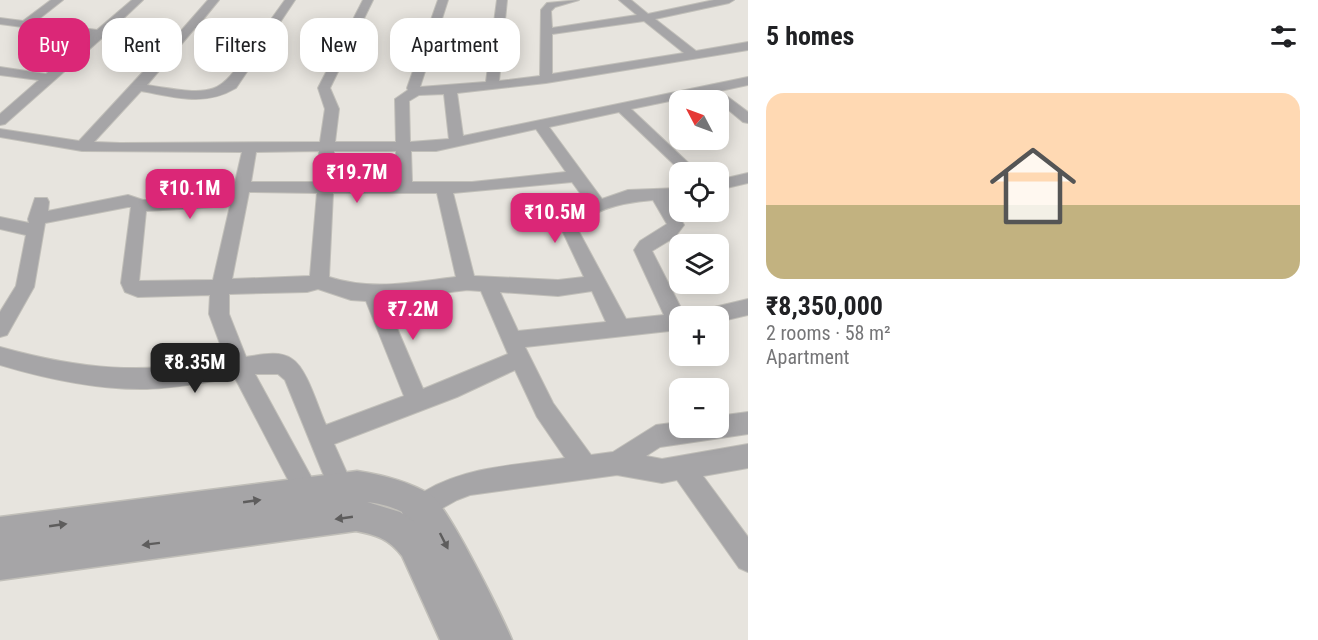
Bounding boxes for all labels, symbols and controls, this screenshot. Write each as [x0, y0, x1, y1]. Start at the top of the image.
chip: Buy [18, 18, 90, 72]
chip: Rent [102, 18, 182, 72]
chip: Filters [194, 18, 288, 72]
chip: New [300, 18, 378, 72]
chip: Apartment [390, 18, 520, 72]
icon: filters [1267, 20, 1300, 53]
text: 5 homes [766, 21, 854, 51]
north arrow [669, 90, 729, 150]
map controls [669, 90, 729, 438]
icon: home [979, 132, 1087, 240]
pin: ₹19.7M [308, 153, 406, 204]
text: ₹19.7M [327, 160, 387, 184]
button: locate [669, 162, 729, 222]
pin: ₹10.1M [141, 169, 239, 220]
text: ₹10.1M [160, 176, 220, 200]
pin: ₹10.5M [506, 193, 604, 244]
text: ₹10.5M [525, 200, 585, 224]
button: layers [669, 234, 729, 294]
pin: ₹7.2M [371, 290, 455, 341]
text: ₹8,350,000 [766, 291, 883, 321]
text: ₹7.2M [388, 297, 438, 321]
button: + [669, 306, 729, 366]
text: 2 rooms · 58 m² [766, 321, 891, 345]
pin: ₹8.35M [146, 343, 244, 394]
text: Apartment [766, 345, 850, 369]
text: ₹8.35M [165, 350, 225, 374]
button: − [669, 378, 729, 438]
one-way arrow [242, 497, 261, 506]
one-way arrow [335, 514, 354, 523]
one-way arrow [49, 520, 68, 529]
one-way arrow [439, 532, 449, 549]
one-way arrow [142, 539, 161, 549]

